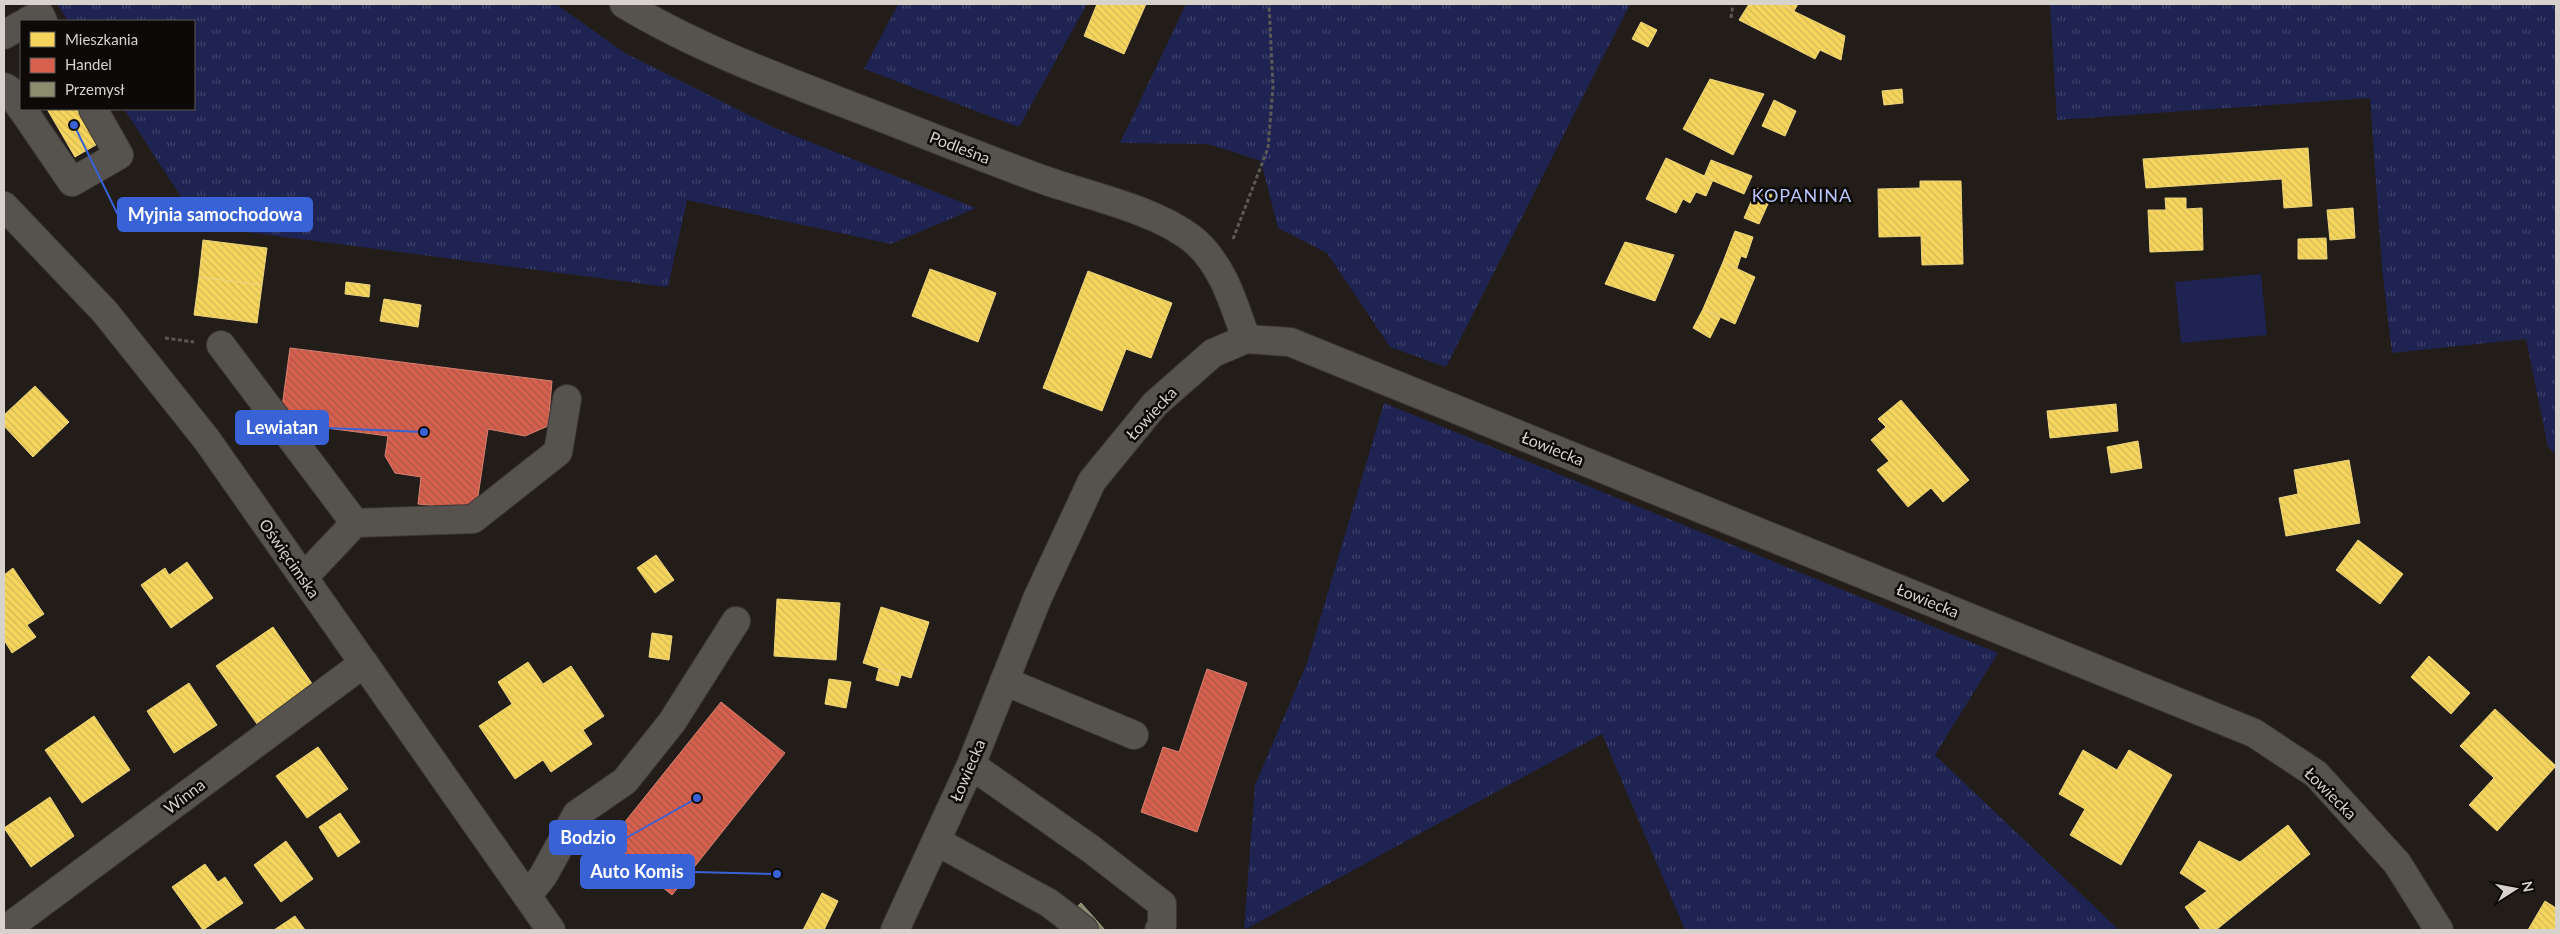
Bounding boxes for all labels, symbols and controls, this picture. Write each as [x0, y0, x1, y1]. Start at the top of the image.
legend [20, 20, 195, 110]
text: Mieszkania [65, 30, 138, 48]
text: Handel [65, 55, 112, 73]
text: Przemysł [65, 80, 125, 98]
street label: Podleśna [927, 127, 993, 167]
district label: KOPANINA [1752, 184, 1852, 206]
callout: Myjnia samochodowa [118, 198, 312, 231]
text: Myjnia samochodowa [128, 203, 302, 225]
street label: Łowiecka [1122, 383, 1180, 443]
callout: Lewiatan [236, 411, 328, 444]
text: Lewiatan [246, 416, 318, 438]
street label: Łowiecka [1519, 427, 1587, 469]
street label: Oświęcimska [256, 515, 324, 601]
street label: Łowiecka [1894, 579, 1962, 621]
street label: Łowiecka [945, 736, 989, 804]
street label: Łowiecka [2301, 763, 2361, 823]
street label: Winna [160, 775, 208, 817]
callout: Bodzio [550, 821, 626, 854]
text: Bodzio [560, 826, 616, 848]
callout: Auto Komis [581, 855, 694, 888]
text: Auto Komis [589, 860, 684, 882]
north arrow [2490, 864, 2540, 914]
text: N [2519, 880, 2538, 893]

